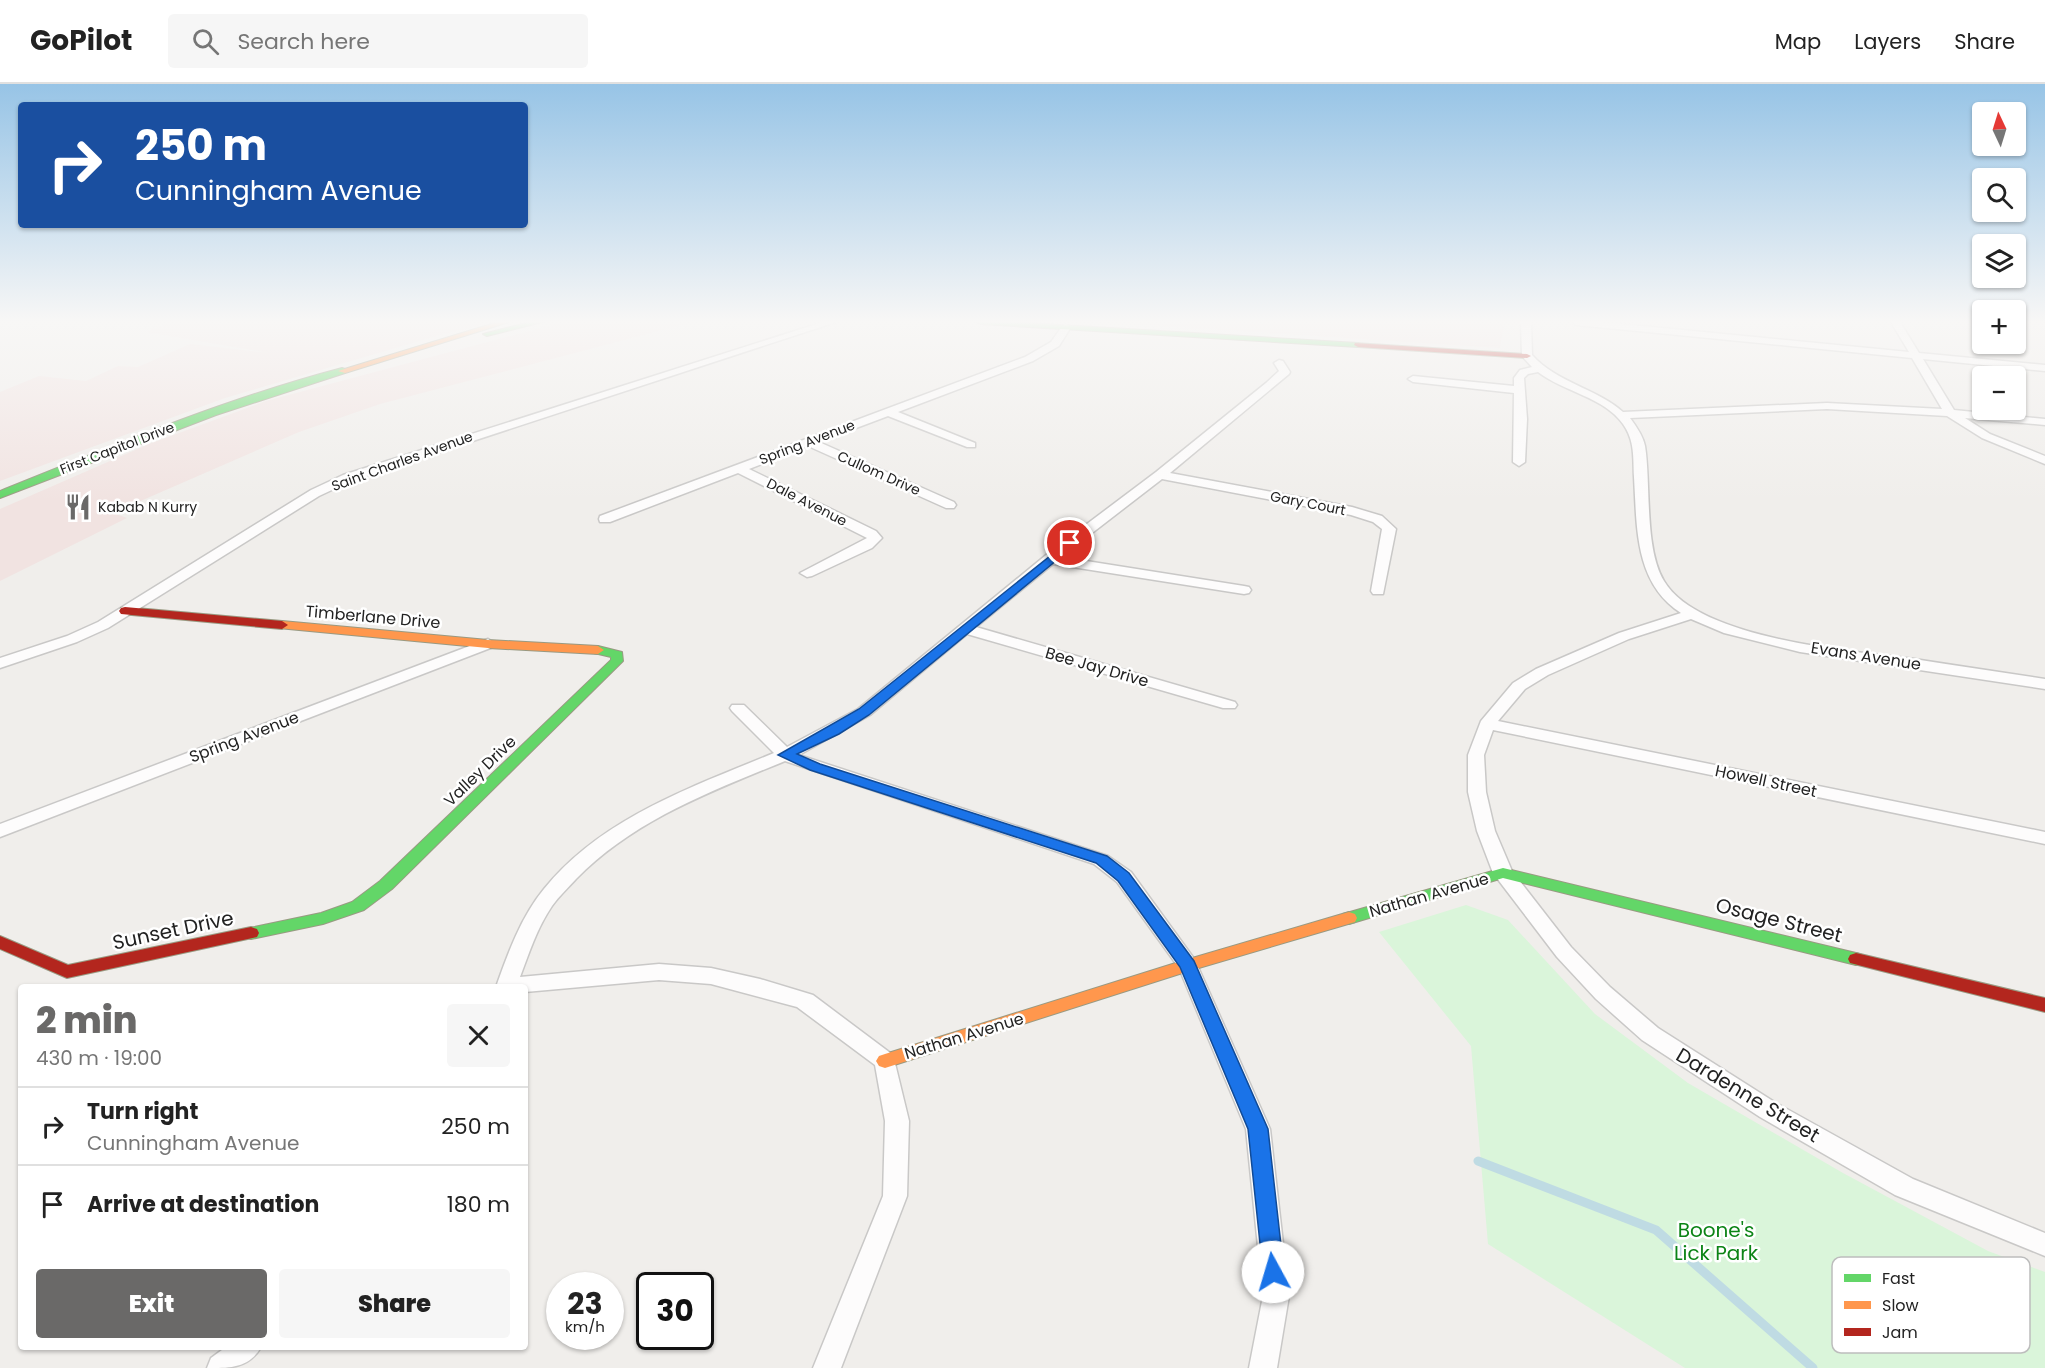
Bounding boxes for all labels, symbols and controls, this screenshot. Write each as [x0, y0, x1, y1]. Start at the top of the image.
search box [168, 14, 588, 68]
text: GoPilot [30, 21, 132, 60]
icon: search [189, 25, 222, 58]
text: Search here [237, 26, 370, 57]
text: Map [1775, 27, 1821, 56]
text: Layers [1854, 27, 1921, 56]
text: Share [1954, 27, 2015, 56]
north arrow [1972, 102, 2026, 156]
map controls [1972, 102, 2026, 420]
text: 250 m [135, 116, 267, 175]
icon: right [36, 126, 114, 204]
button: search [1972, 168, 2026, 222]
text: Cunningham Avenue [135, 172, 422, 209]
button: layers [1972, 234, 2026, 288]
button: + [1972, 300, 2026, 354]
button: − [1972, 366, 2026, 420]
street label: Spring Avenue [756, 414, 858, 469]
street label: First Capitol Drive [57, 417, 178, 479]
street label: Saint Charles Avenue [329, 426, 476, 496]
street label: Cullom Drive [834, 446, 924, 500]
street label: Dale Avenue [763, 473, 851, 531]
street label: Gary Court [1269, 486, 1347, 520]
restaurant icon: Kabab N Kurry [63, 492, 93, 522]
place label: Kabab N Kurry [98, 497, 197, 517]
pin [1044, 517, 1095, 568]
icon: arrive [1053, 526, 1086, 559]
street label: Timberlane Drive [305, 600, 441, 634]
street label: Evans Avenue [1809, 636, 1923, 676]
street label: Bee Jay Drive [1043, 641, 1151, 693]
street label: Spring Avenue [186, 706, 302, 768]
street label: Valley Drive [439, 730, 521, 812]
street label: Howell Street [1713, 759, 1819, 803]
street label: Nathan Avenue [1366, 867, 1492, 923]
street label: Osage Street [1713, 891, 1845, 949]
street label: Sunset Drive [110, 904, 236, 956]
text: 2 min [36, 995, 138, 1046]
button: close [447, 1004, 510, 1067]
street label: Nathan Avenue [902, 1007, 1027, 1065]
street label: Dardenne Street [1671, 1041, 1825, 1149]
text: 430 m · 19:00 [36, 1044, 162, 1072]
text: Turn right [87, 1096, 198, 1127]
icon: right [36, 1110, 69, 1143]
text: 250 m [441, 1111, 510, 1142]
text: Cunningham Avenue [87, 1129, 299, 1157]
icon: arrive [36, 1188, 69, 1221]
text: Arrive at destination [87, 1189, 319, 1220]
text: 180 m [447, 1189, 510, 1220]
park label: Boone's Lick Park [1674, 1216, 1759, 1267]
position arrow [1241, 1240, 1305, 1304]
legend [1832, 1257, 2030, 1353]
text: Fast [1882, 1267, 1915, 1290]
button: Exit [36, 1269, 267, 1338]
button: Share [279, 1269, 510, 1338]
speed limit sign: 30 [636, 1272, 714, 1350]
text: 23 [567, 1282, 603, 1325]
text: Slow [1882, 1294, 1919, 1317]
text: km/h [565, 1316, 605, 1337]
text: Jam [1882, 1321, 1918, 1344]

